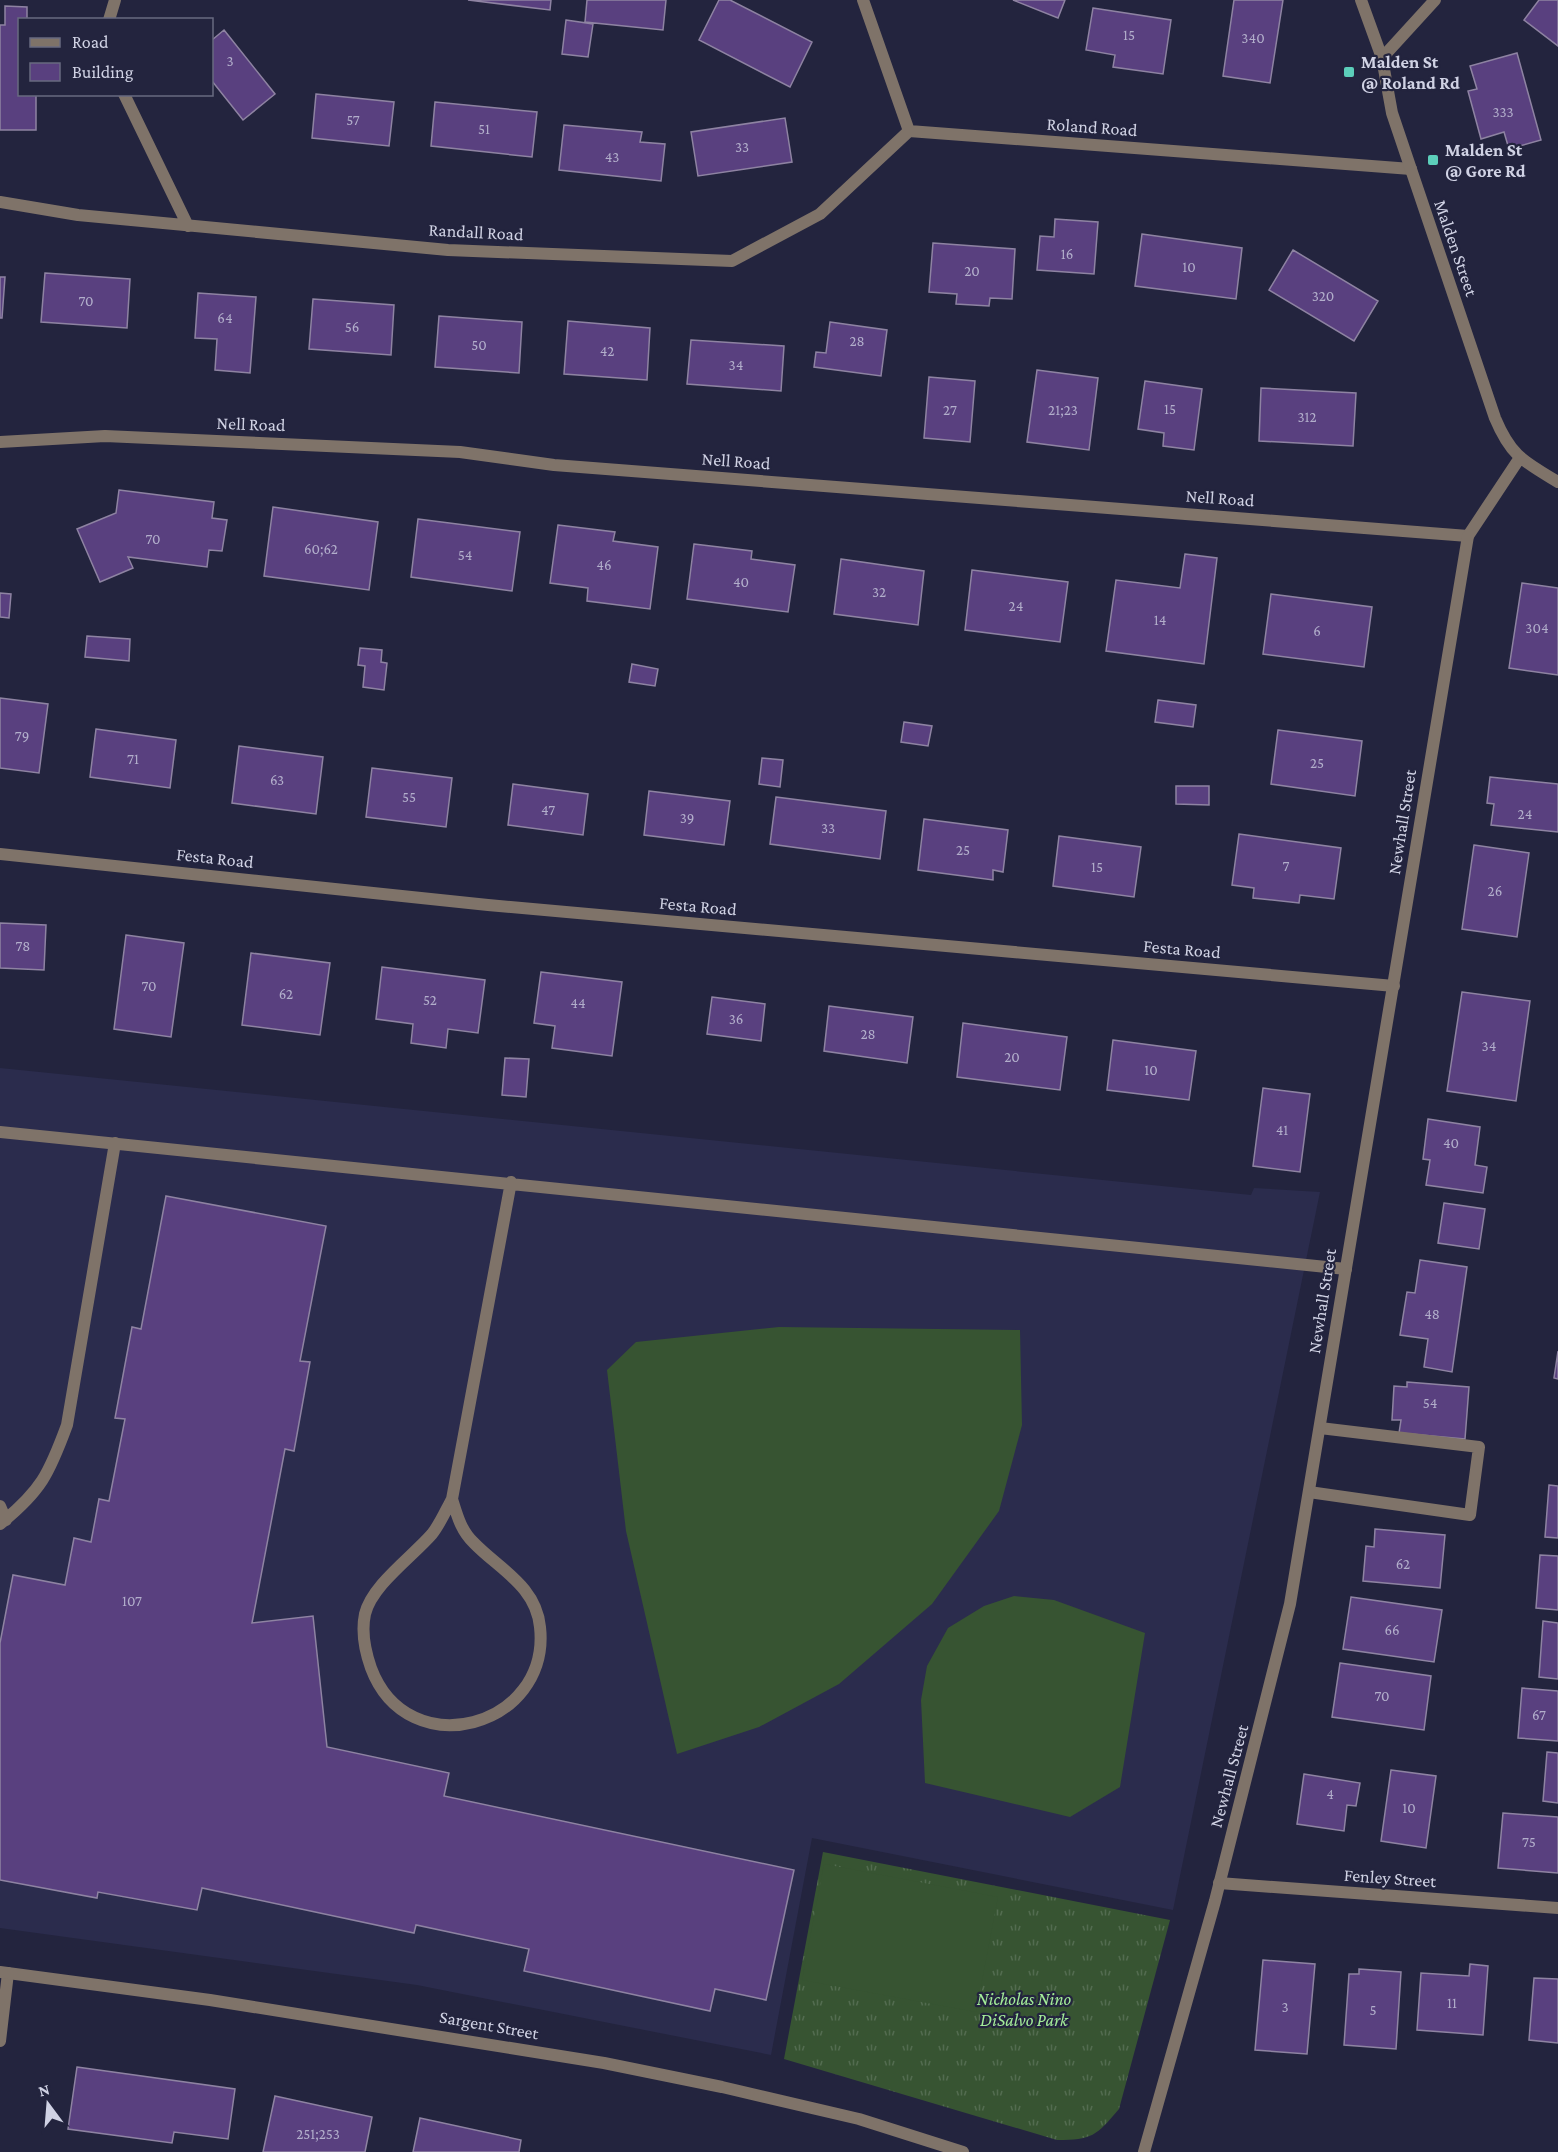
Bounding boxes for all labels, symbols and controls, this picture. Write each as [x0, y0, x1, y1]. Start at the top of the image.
legend [18, 18, 213, 96]
house number: 15 [1123, 27, 1135, 43]
house number: 340 [1241, 30, 1265, 46]
text: Road [72, 32, 109, 52]
place label: Malden St @ Roland Rd [1361, 52, 1460, 93]
house number: 3 [226, 53, 234, 69]
text: Building [72, 62, 134, 82]
marker: Malden St @ Roland Rd [1342, 65, 1356, 79]
house number: 333 [1492, 104, 1514, 120]
house number: 57 [346, 112, 360, 128]
street label: Roland Road [1046, 114, 1138, 140]
house number: 51 [478, 121, 490, 137]
house number: 33 [735, 139, 749, 155]
place label: Malden St @ Gore Rd [1445, 140, 1526, 181]
house number: 43 [605, 149, 619, 165]
marker: Malden St @ Gore Rd [1426, 153, 1440, 167]
street label: Malden Street [1430, 197, 1482, 300]
street label: Randall Road [428, 220, 524, 244]
house number: 16 [1061, 246, 1073, 262]
house number: 10 [1182, 259, 1196, 275]
house number: 20 [964, 263, 980, 279]
house number: 320 [1312, 288, 1334, 304]
house number: 70 [78, 293, 94, 309]
house number: 64 [217, 310, 233, 326]
house number: 56 [345, 319, 359, 335]
house number: 28 [849, 333, 865, 349]
house number: 50 [471, 337, 487, 353]
house number: 42 [600, 343, 614, 359]
house number: 34 [729, 357, 743, 373]
house number: 15 [1164, 401, 1176, 417]
house number: 27 [943, 402, 957, 418]
house number: 21;23 [1048, 402, 1078, 419]
house number: 312 [1297, 409, 1317, 425]
street label: Nell Road [216, 413, 286, 435]
street label: Nell Road [701, 449, 772, 473]
street label: Nell Road [1185, 486, 1256, 510]
house number: 70 [145, 531, 161, 547]
house number: 60;62 [304, 541, 338, 558]
house number: 54 [458, 547, 472, 563]
house number: 46 [596, 557, 612, 573]
house number: 40 [733, 574, 749, 590]
house number: 32 [872, 584, 886, 600]
house number: 24 [1009, 598, 1023, 614]
house number: 14 [1154, 612, 1166, 628]
house number: 304 [1525, 620, 1549, 636]
house number: 6 [1313, 623, 1321, 639]
house number: 79 [15, 728, 29, 744]
house number: 71 [127, 751, 139, 767]
house number: 25 [1310, 755, 1324, 771]
street label: Newhall Street [1384, 767, 1420, 876]
house number: 63 [270, 772, 284, 788]
house number: 55 [402, 789, 416, 805]
house number: 47 [541, 802, 555, 818]
house number: 24 [1518, 806, 1532, 822]
house number: 39 [680, 810, 694, 826]
house number: 33 [821, 820, 835, 836]
house number: 25 [956, 842, 970, 858]
street label: Festa Road [175, 844, 255, 872]
house number: 7 [1283, 858, 1290, 874]
house number: 15 [1091, 859, 1103, 875]
house number: 26 [1488, 883, 1502, 899]
street label: Festa Road [659, 893, 738, 919]
street label: Festa Road [1143, 936, 1222, 962]
house number: 78 [16, 938, 30, 954]
house number: 70 [141, 978, 157, 994]
house number: 62 [279, 986, 293, 1002]
house number: 52 [423, 992, 437, 1008]
house number: 44 [570, 995, 586, 1011]
house number: 36 [729, 1011, 743, 1027]
house number: 28 [860, 1026, 876, 1042]
house number: 34 [1482, 1038, 1496, 1054]
house number: 20 [1004, 1049, 1020, 1065]
house number: 10 [1144, 1062, 1158, 1078]
house number: 41 [1276, 1122, 1288, 1138]
house number: 40 [1443, 1135, 1459, 1151]
street label: Newhall Street [1304, 1246, 1340, 1355]
house number: 48 [1424, 1306, 1440, 1322]
house number: 54 [1423, 1395, 1437, 1411]
house number: 62 [1396, 1556, 1410, 1572]
house number: 107 [122, 1593, 142, 1609]
house number: 66 [1384, 1622, 1400, 1638]
house number: 70 [1374, 1688, 1390, 1704]
house number: 67 [1532, 1707, 1546, 1723]
street label: Newhall Street [1206, 1721, 1253, 1830]
house number: 4 [1326, 1786, 1334, 1802]
house number: 10 [1402, 1800, 1416, 1816]
house number: 75 [1522, 1834, 1536, 1850]
street label: Fenley Street [1343, 1865, 1438, 1891]
park label: Nicholas Nino DiSalvo Park [977, 1989, 1072, 2030]
house number: 11 [1447, 1995, 1457, 2011]
house number: 3 [1281, 1999, 1289, 2015]
house number: 5 [1369, 2002, 1377, 2018]
street label: Sargent Street [438, 2006, 541, 2044]
north arrow [18, 2074, 78, 2134]
text: N [36, 2080, 52, 2100]
house number: 251;253 [296, 2126, 340, 2143]

